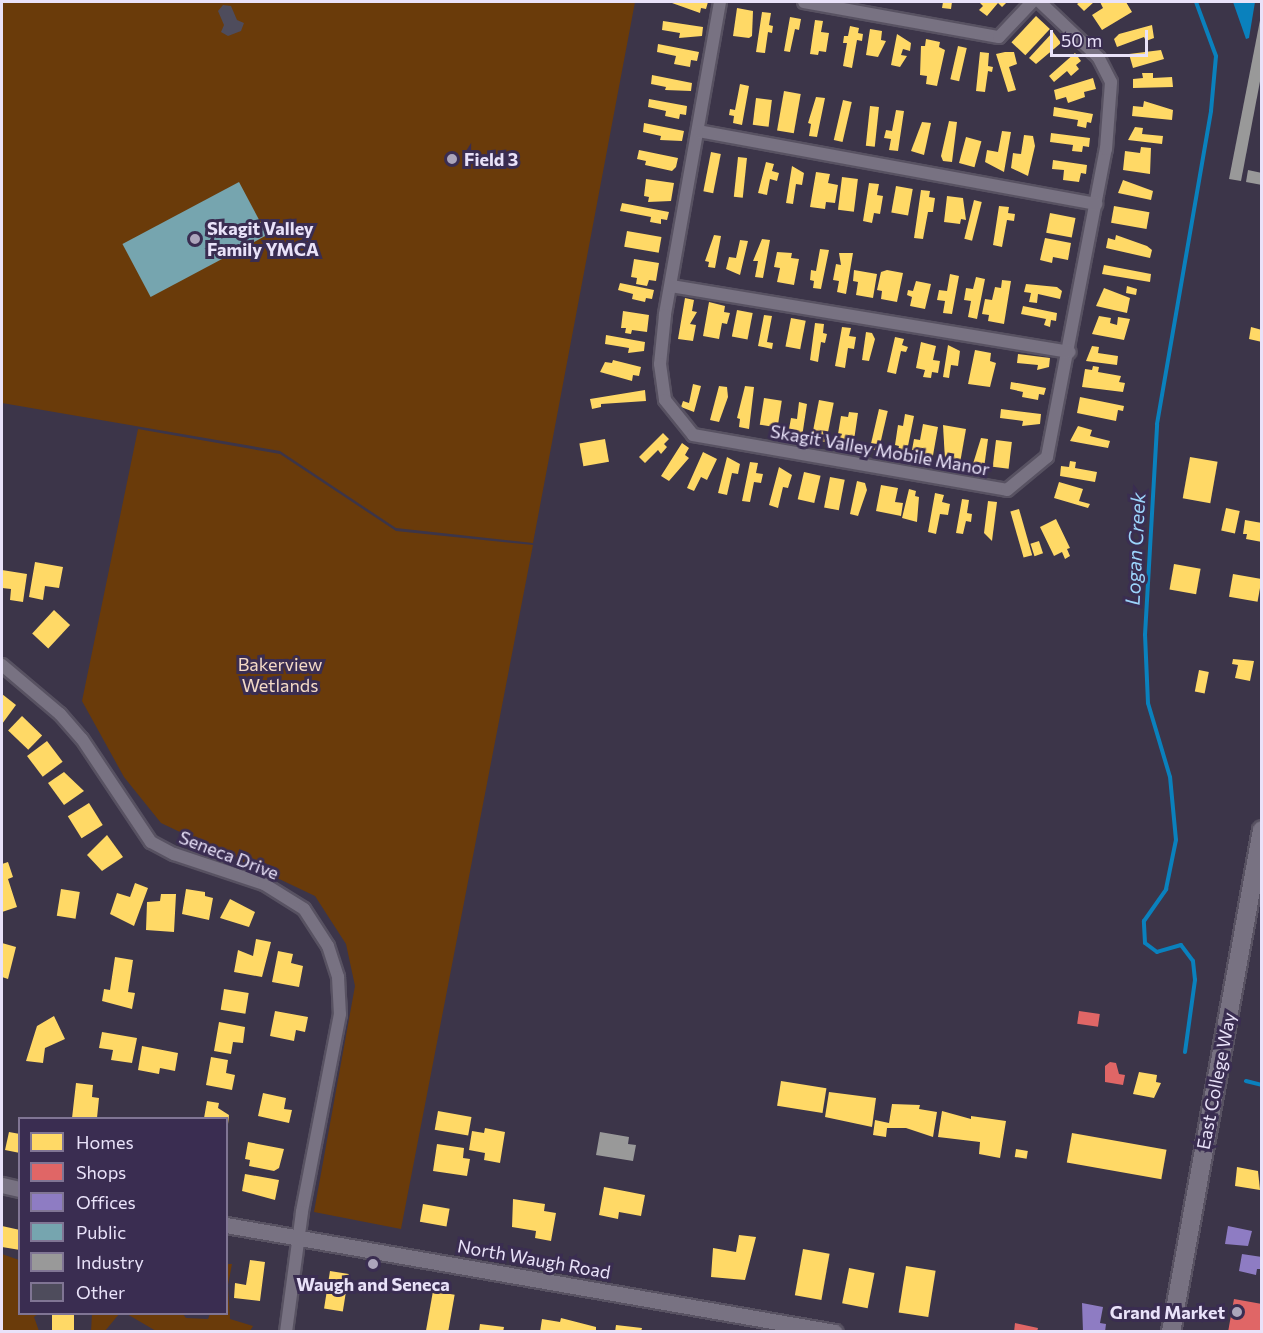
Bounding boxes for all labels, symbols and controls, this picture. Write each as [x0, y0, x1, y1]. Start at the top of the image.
scale bar [1053, 18, 1150, 56]
text: 50 m [1061, 29, 1102, 51]
place label: Field 3 [464, 148, 518, 170]
marker: Field 3 [445, 152, 459, 166]
place label: Skagit Valley Family YMCA [207, 218, 319, 260]
marker: Skagit Valley Family YMCA [188, 232, 202, 246]
street label: Skagit Valley Mobile Manor [769, 420, 991, 480]
water label: Logan Creek [1120, 492, 1150, 606]
park label: Bakerview Wetlands [238, 654, 322, 696]
street label: Seneca Drive [176, 826, 282, 884]
street label: East College Way [1192, 1011, 1240, 1151]
legend [18, 1117, 228, 1315]
text: Homes [76, 1131, 134, 1153]
text: Shops [76, 1161, 126, 1183]
text: Offices [76, 1191, 136, 1213]
text: Public [76, 1221, 126, 1243]
street label: North Waugh Road [456, 1235, 612, 1283]
text: Industry [76, 1251, 144, 1273]
marker: Waugh and Seneca [366, 1257, 380, 1271]
place label: Waugh and Seneca [296, 1273, 450, 1295]
text: Other [76, 1281, 125, 1303]
place label: Grand Market [1110, 1301, 1225, 1323]
marker: Grand Market [1230, 1305, 1244, 1319]

